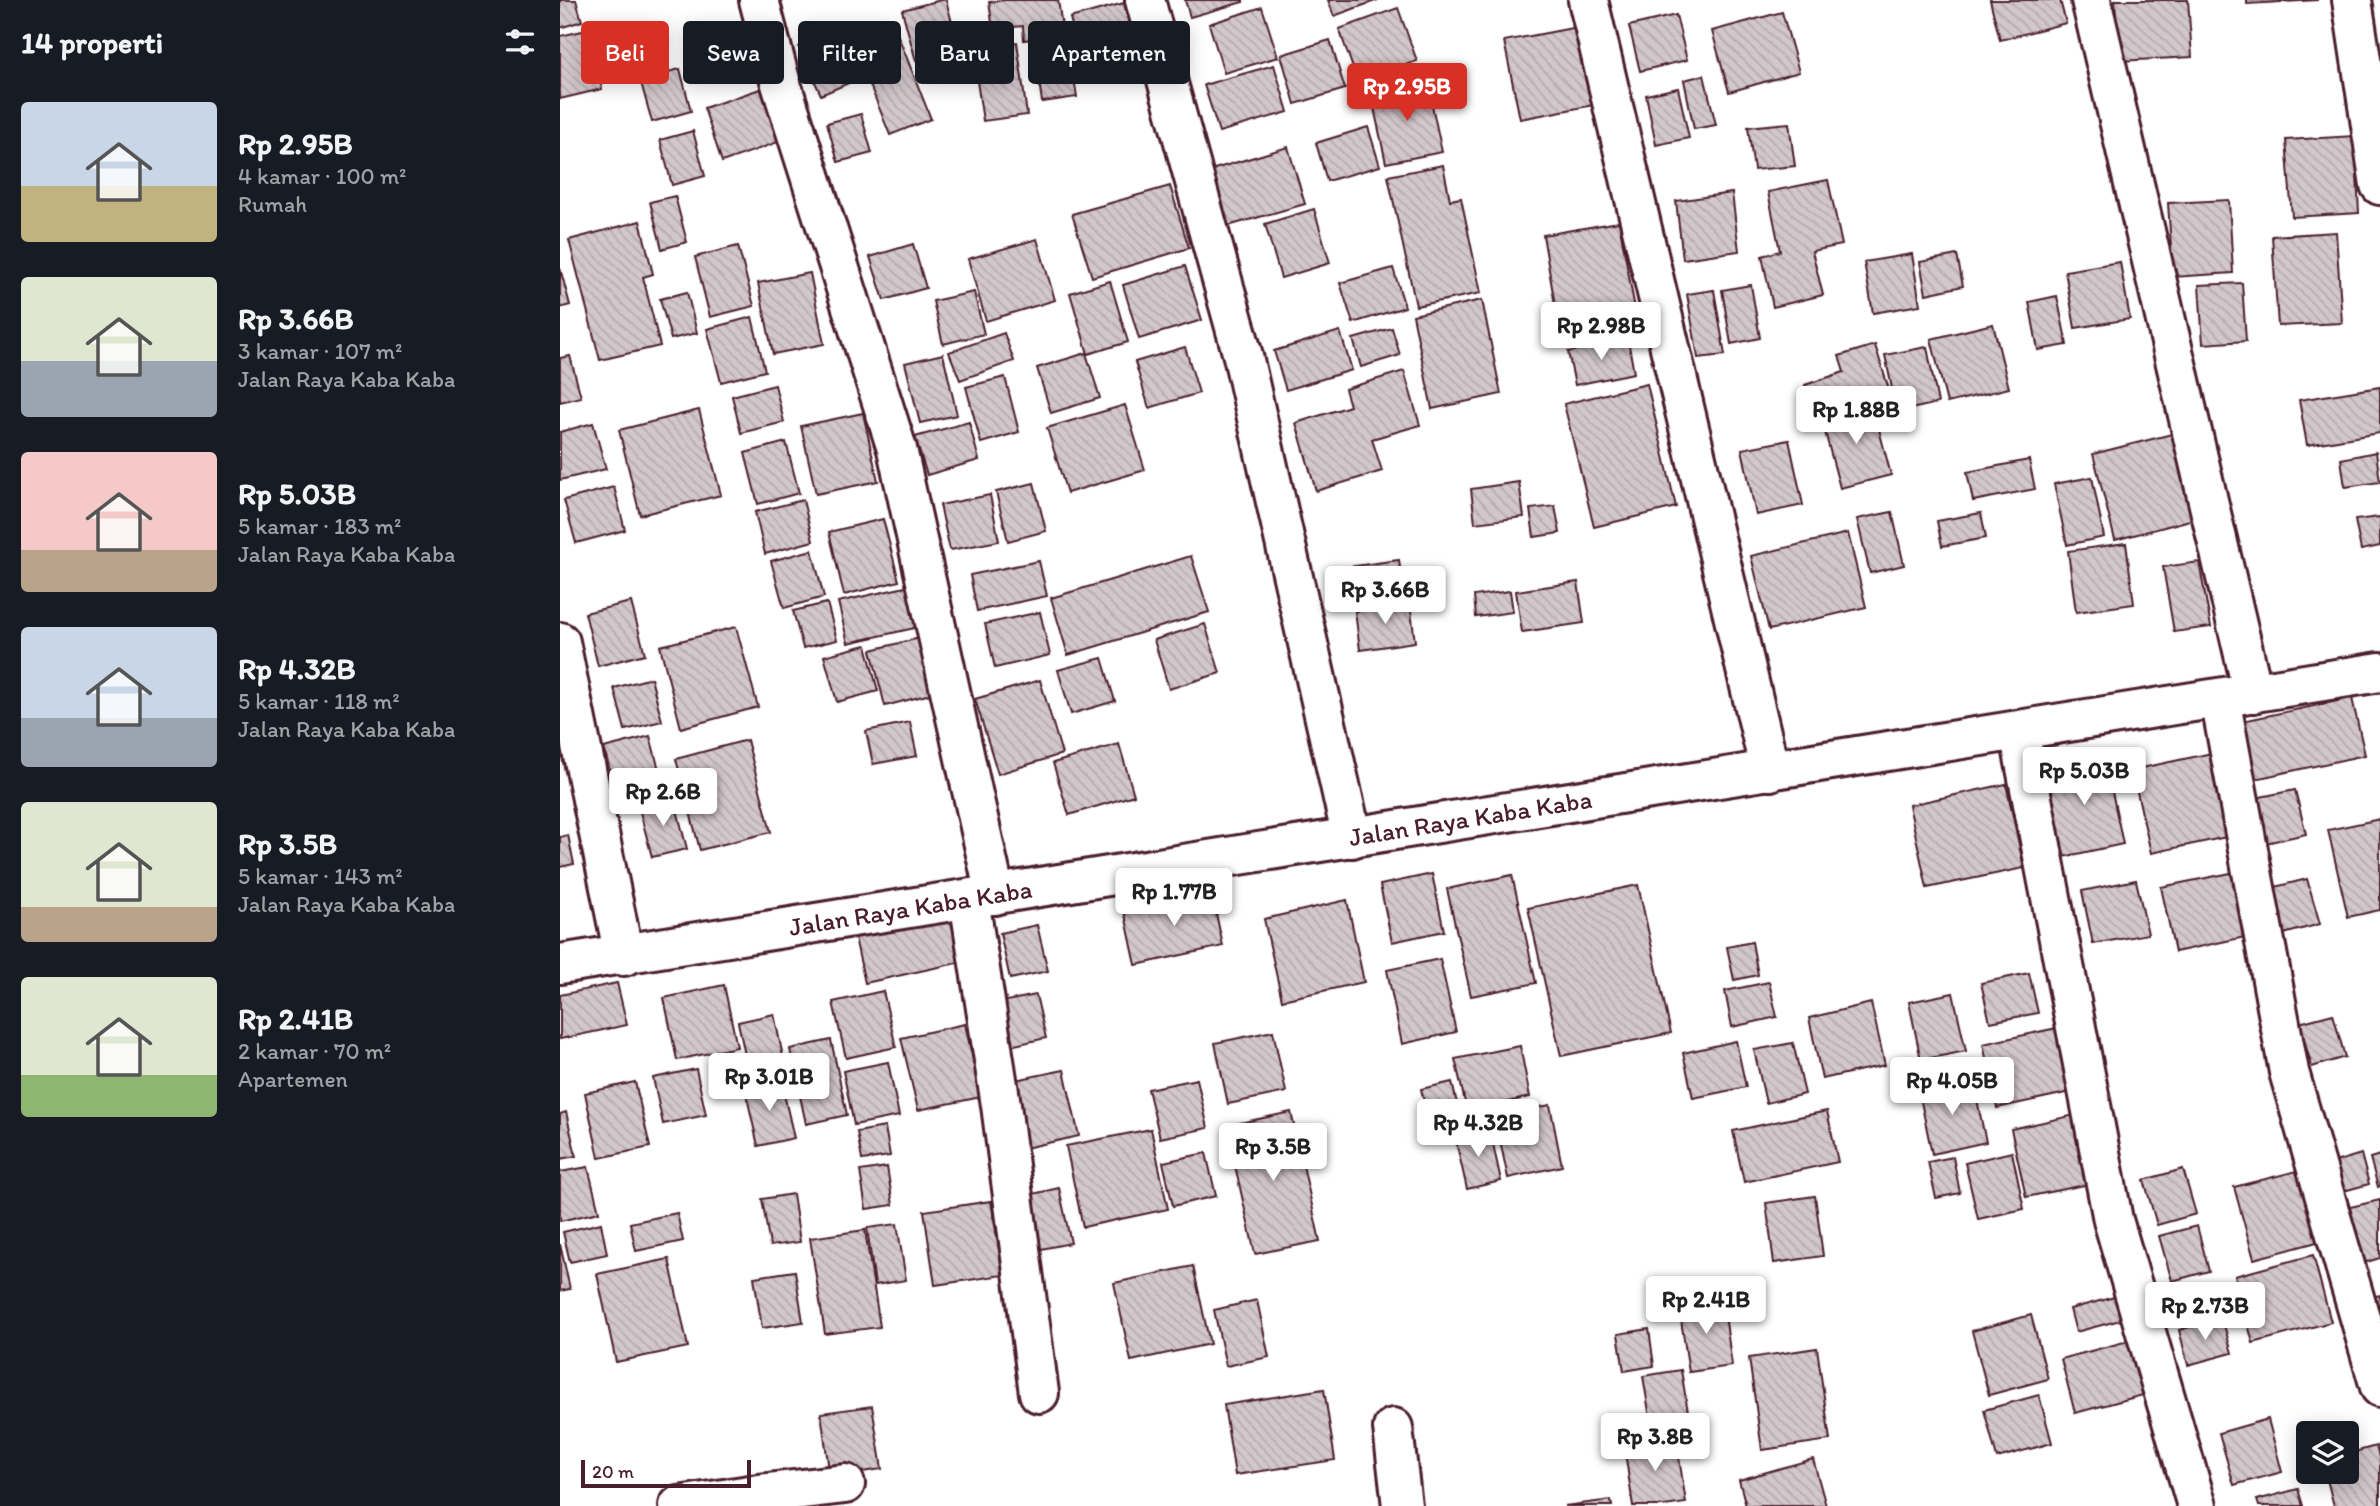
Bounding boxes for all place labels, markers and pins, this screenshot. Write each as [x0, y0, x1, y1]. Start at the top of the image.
pin: Rp 2.95B [1335, 64, 1479, 123]
pin: Rp 2.98B [1529, 302, 1673, 362]
pin: Rp 1.88B [1784, 386, 1928, 446]
pin: Rp 3.66B [1313, 566, 1457, 626]
pin: Rp 5.03B [2012, 748, 2156, 807]
pin: Rp 2.6B [598, 768, 728, 828]
pin: Rp 1.77B [1102, 869, 1246, 928]
pin: Rp 3.01B [697, 1054, 841, 1113]
pin: Rp 4.05B [1880, 1058, 2024, 1117]
pin: Rp 4.32B [1406, 1100, 1550, 1159]
pin: Rp 3.5B [1208, 1124, 1338, 1183]
pin: Rp 2.41B [1634, 1276, 1778, 1336]
pin: Rp 2.73B [2133, 1282, 2277, 1342]
pin: Rp 3.8B [1590, 1414, 1720, 1473]

